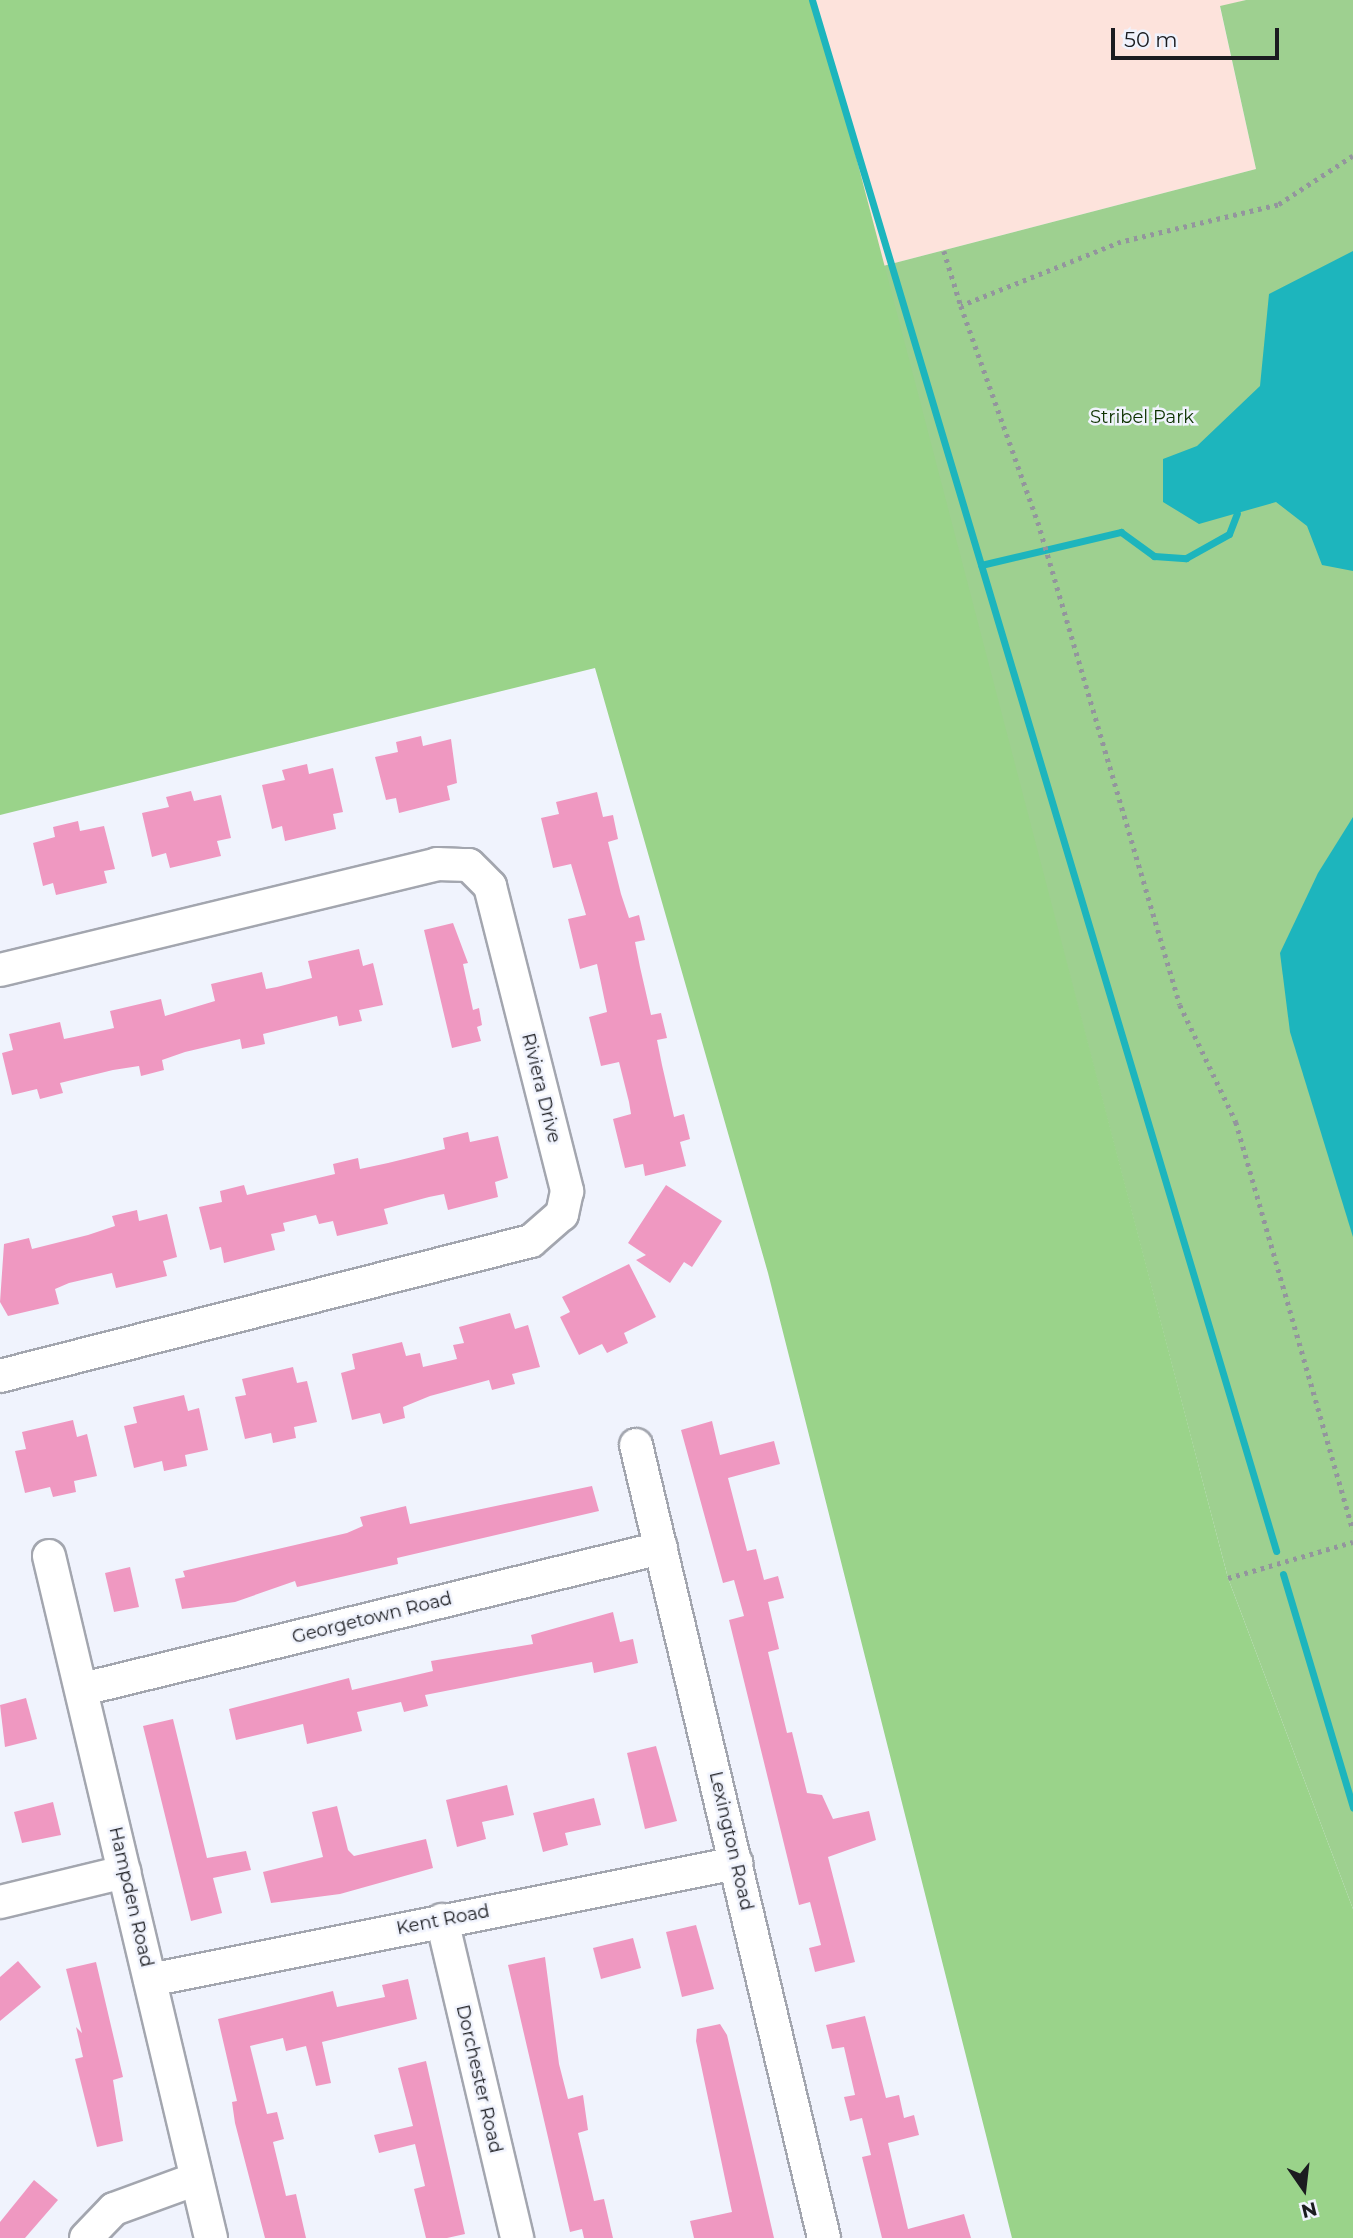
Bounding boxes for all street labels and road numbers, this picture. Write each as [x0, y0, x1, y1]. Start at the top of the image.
street label: Riviera Drive [517, 1031, 565, 1145]
street label: Georgetown Road [290, 1588, 454, 1648]
street label: Lexington Road [704, 1769, 758, 1913]
street label: Hampden Road [104, 1825, 158, 1969]
street label: Kent Road [395, 1900, 491, 1940]
street label: Dorchester Road [451, 2003, 507, 2155]

